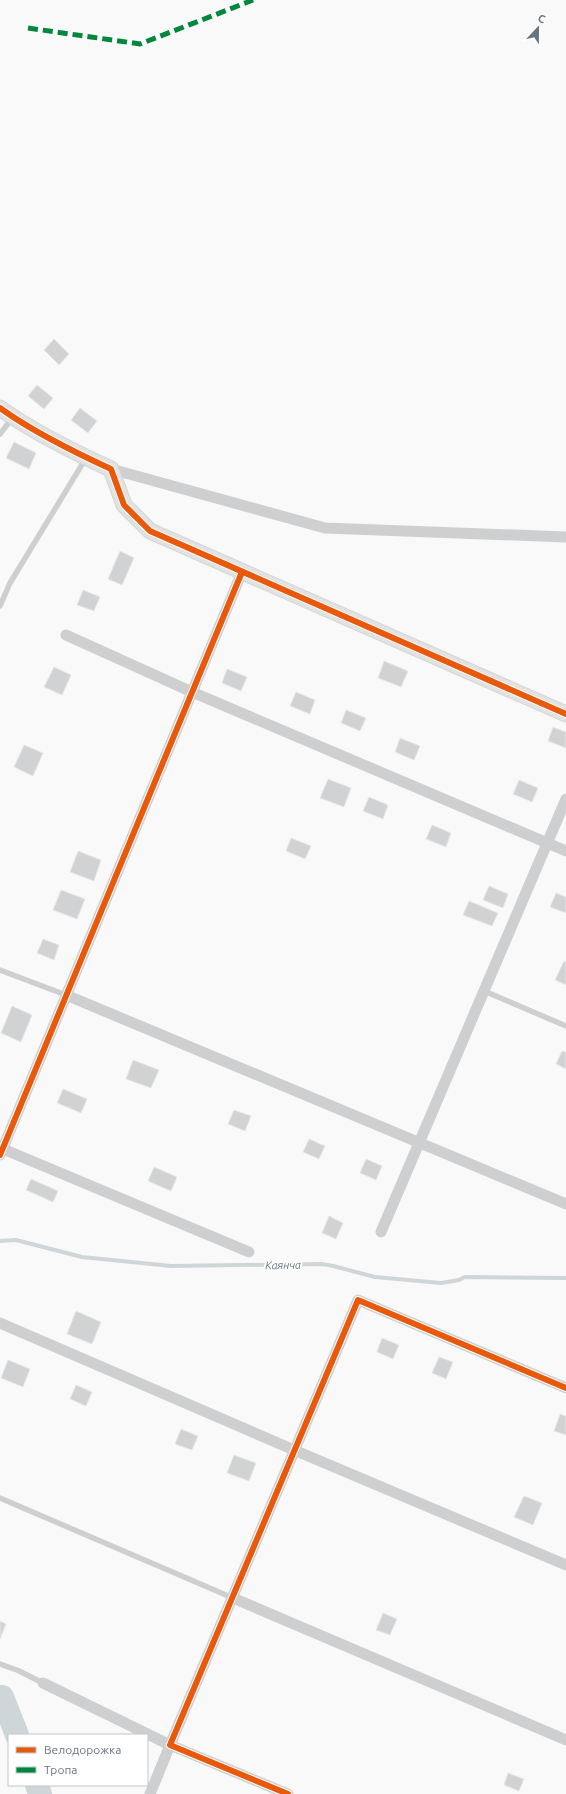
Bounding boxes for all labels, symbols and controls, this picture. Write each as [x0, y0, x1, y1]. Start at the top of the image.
north arrow [518, 8, 558, 48]
text: С [536, 12, 547, 26]
water label: Каянча [265, 1259, 301, 1271]
legend [8, 1734, 148, 1786]
text: Велодорожка [44, 1743, 121, 1756]
text: Тропа [44, 1763, 77, 1776]

